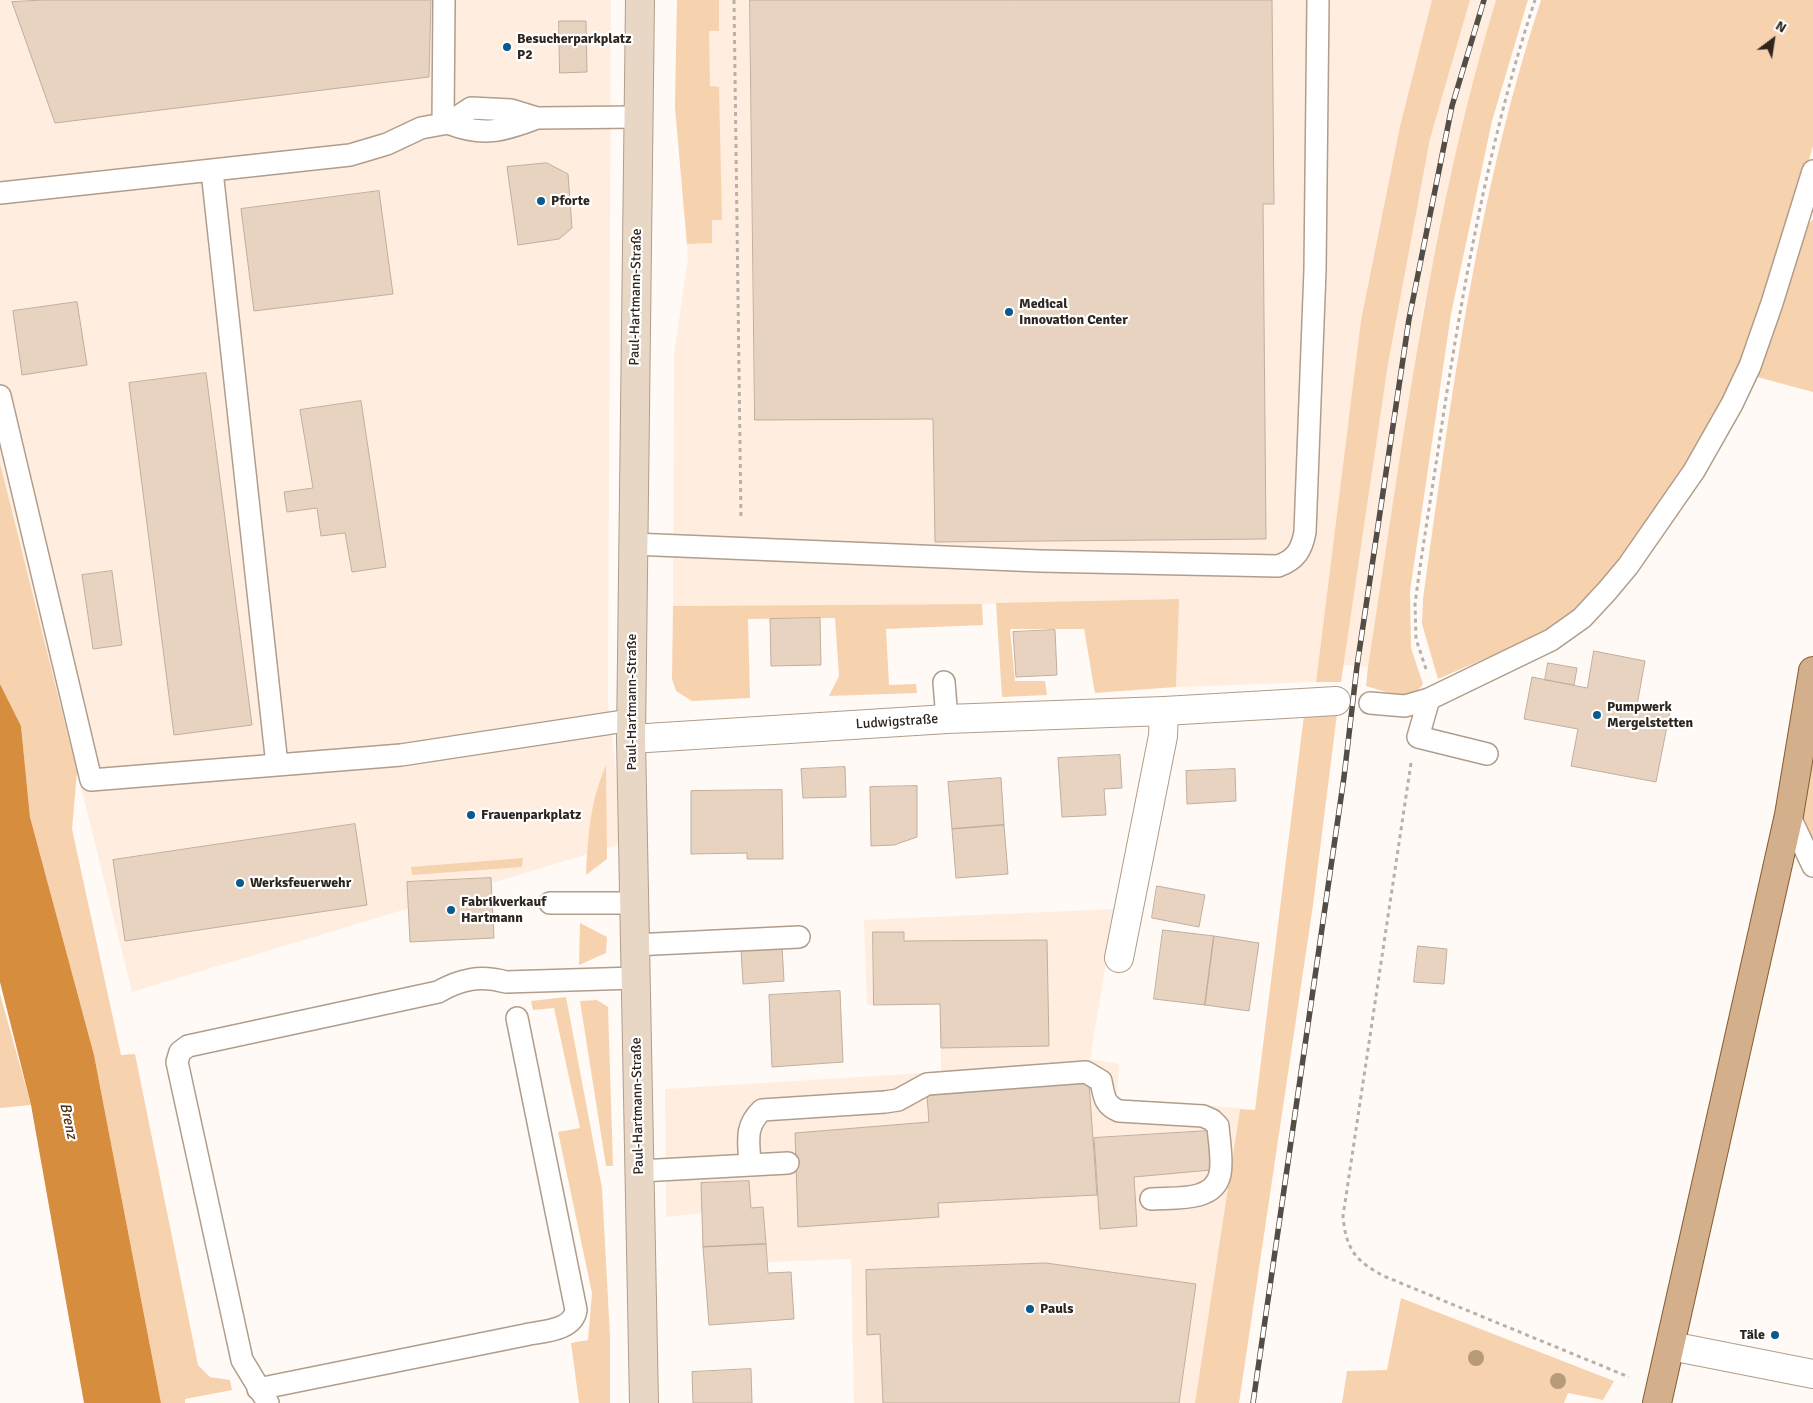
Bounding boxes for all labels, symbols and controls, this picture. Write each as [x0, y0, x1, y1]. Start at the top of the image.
north arrow [1748, 15, 1798, 65]
text: N [1772, 17, 1790, 37]
place label: Besucherparkplatz P2 [517, 31, 632, 64]
marker: Besucherparkplatz P2 [501, 41, 513, 53]
place label: Pforte [551, 193, 590, 209]
marker: Pforte [535, 195, 547, 207]
street label: Paul-Hartmann-Straße [626, 228, 646, 366]
place label: Medical Innovation Center [1019, 296, 1128, 328]
marker: Medical Innovation Center [1003, 306, 1015, 318]
street label: Paul-Hartmann-Straße [624, 633, 640, 771]
place label: Pumpwerk Mergelstetten [1607, 699, 1693, 732]
marker: Pumpwerk Mergelstetten [1591, 709, 1603, 721]
street label: Ludwigstraße [855, 711, 939, 733]
place label: Frauenparkplatz [481, 807, 581, 823]
marker: Frauenparkplatz [465, 809, 477, 821]
place label: Werksfeuerwehr [250, 875, 351, 891]
marker: Werksfeuerwehr [234, 877, 246, 889]
place label: Fabrikverkauf Hartmann [461, 894, 546, 926]
marker: Fabrikverkauf Hartmann [445, 904, 457, 916]
street label: Paul-Hartmann-Straße [628, 1037, 648, 1175]
water label: Brenz [55, 1101, 81, 1141]
place label: Pauls [1040, 1301, 1073, 1317]
marker: Pauls [1024, 1303, 1036, 1315]
place label: Täle [1740, 1327, 1765, 1343]
marker: Täle [1769, 1329, 1781, 1341]

